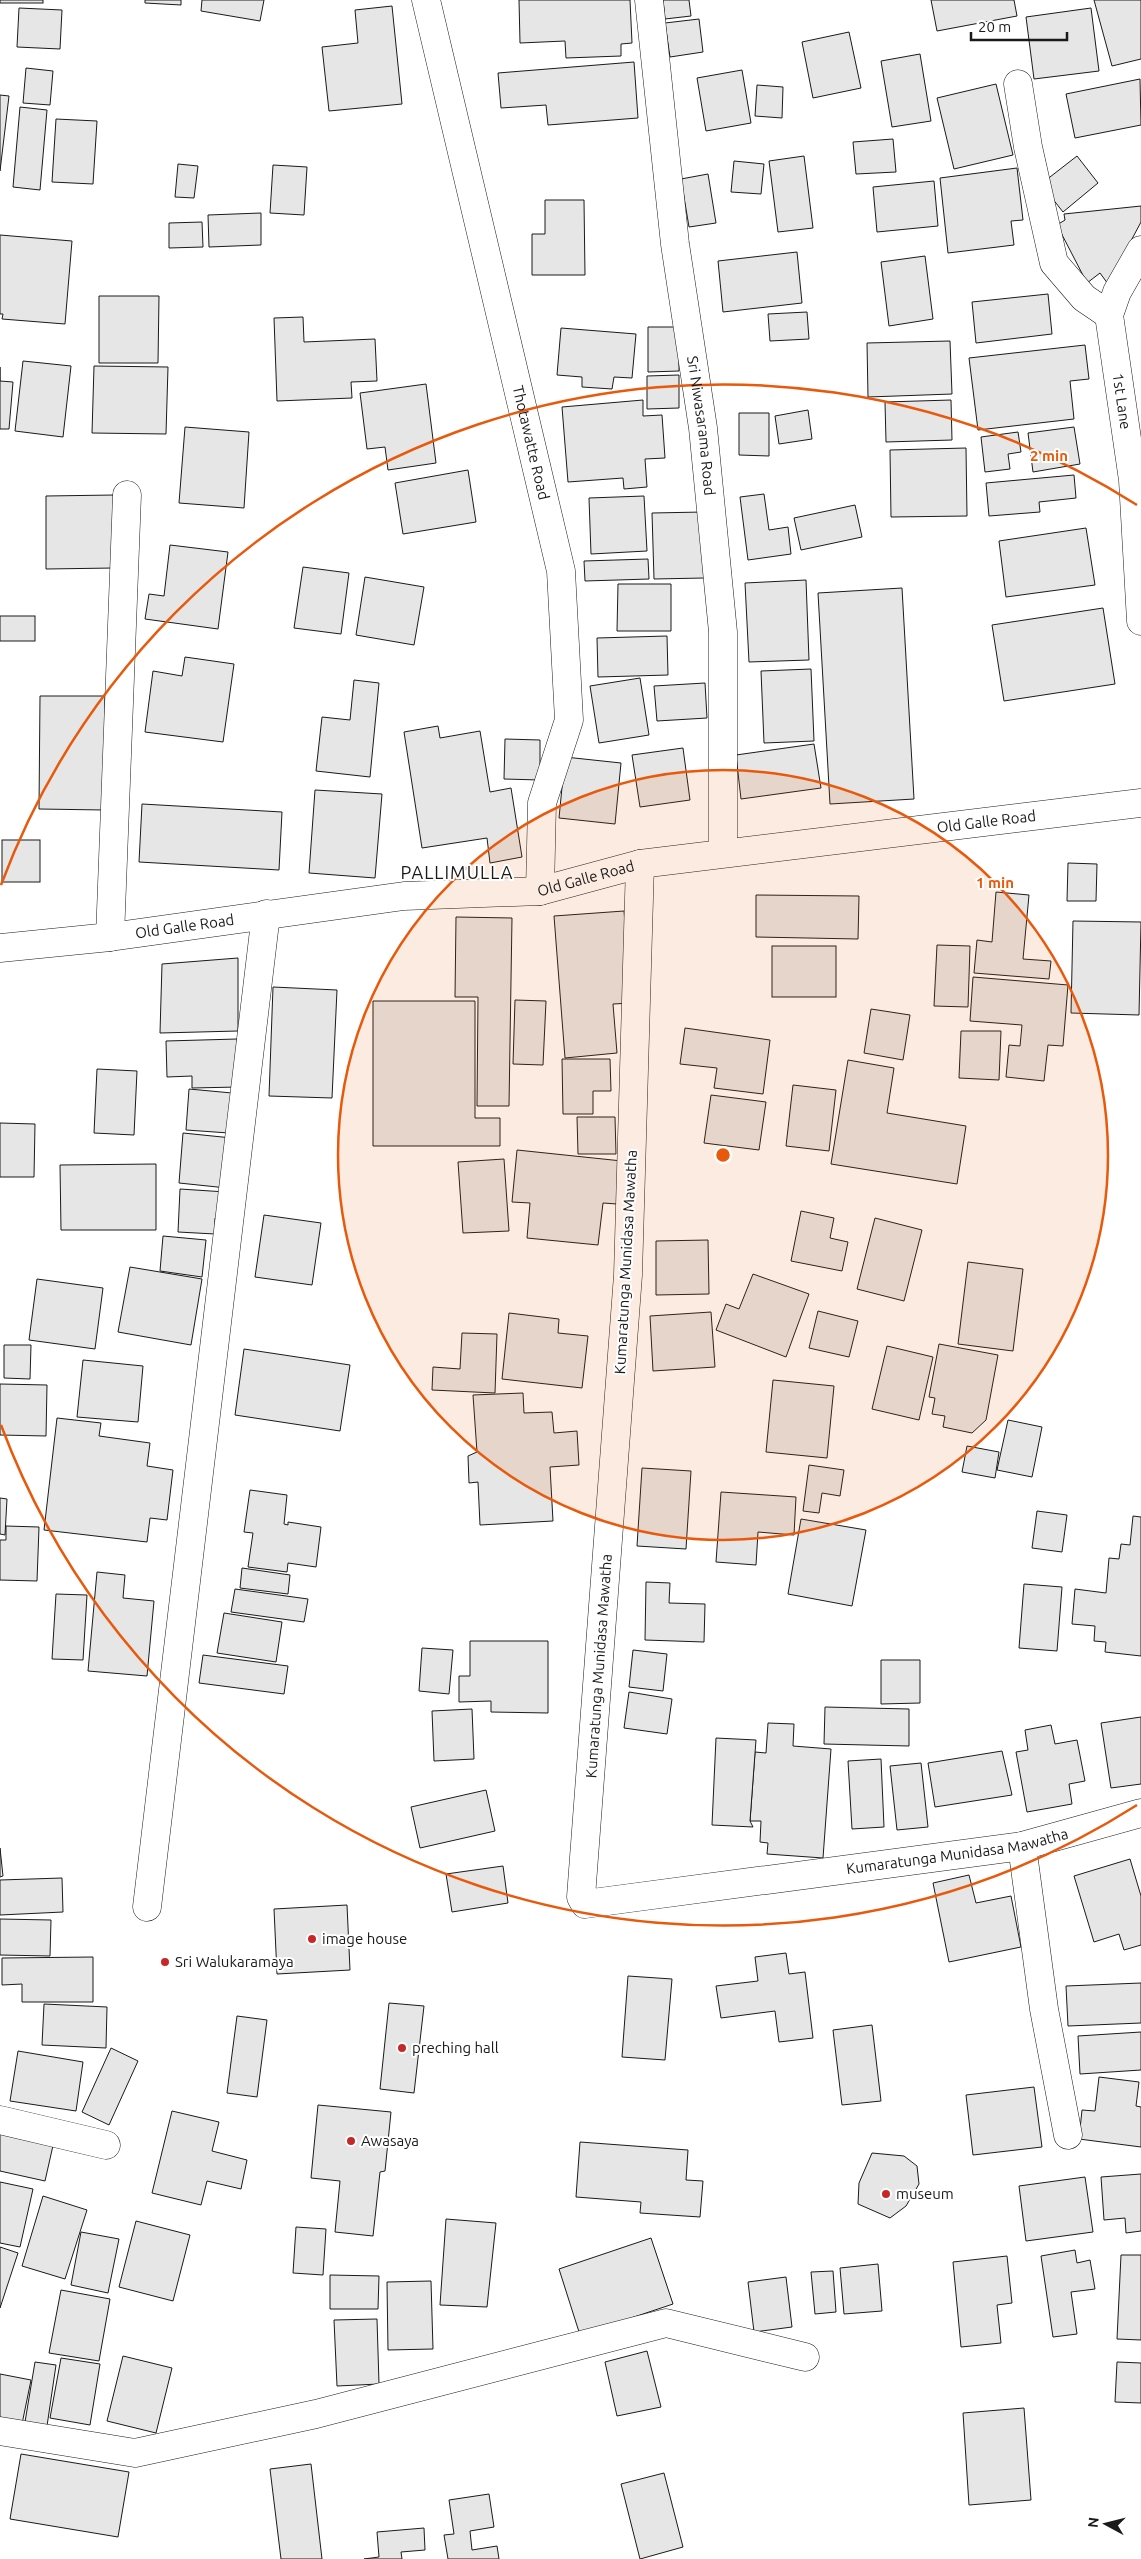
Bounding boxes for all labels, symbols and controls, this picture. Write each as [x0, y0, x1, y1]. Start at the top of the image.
scale bar [971, 10, 1067, 42]
text: 20 m [978, 18, 1011, 35]
street label: Sri Niwasarama Road [684, 355, 719, 496]
street label: 1st Lane [1110, 372, 1135, 431]
street label: Thotawatte Road [509, 384, 553, 501]
text: 2 min [1030, 447, 1068, 464]
street label: Old Galle Road [936, 807, 1037, 836]
street label: Old Galle Road [535, 857, 636, 899]
district label: PALLIMULLA [400, 862, 514, 882]
text: 1 min [976, 874, 1014, 891]
street label: Old Galle Road [134, 911, 235, 941]
centre of rings [714, 1146, 732, 1164]
street label: Kumaratunga Munidasa Mawatha [611, 1149, 640, 1375]
street label: Kumaratunga Munidasa Mawatha [582, 1553, 615, 1779]
street label: Kumaratunga Munidasa Mawatha [845, 1825, 1070, 1877]
place label: image house [322, 1930, 407, 1947]
marker: image house [306, 1933, 318, 1945]
place label: Sri Walukaramaya [175, 1953, 294, 1970]
marker: Sri Walukaramaya [159, 1956, 171, 1968]
place label: preching hall [412, 2039, 499, 2056]
marker: preching hall [396, 2042, 408, 2054]
place label: Awasaya [361, 2132, 419, 2149]
marker: Awasaya [345, 2135, 357, 2147]
place label: museum [896, 2185, 954, 2202]
marker: museum [880, 2188, 892, 2200]
north arrow [1081, 2499, 1131, 2549]
text: N [1085, 2516, 1102, 2529]

